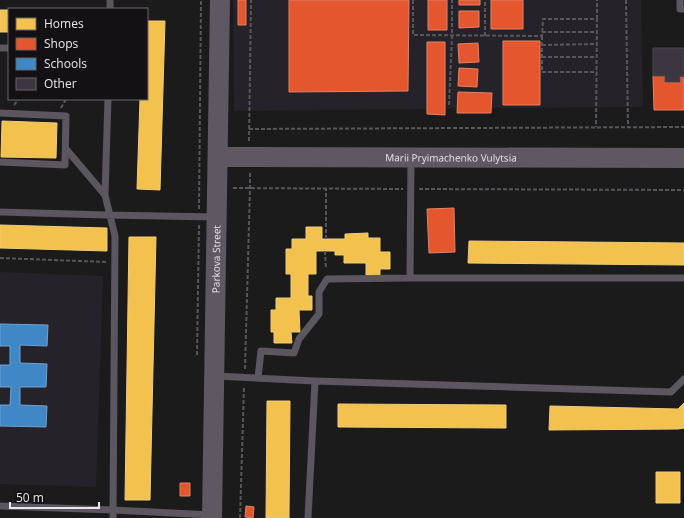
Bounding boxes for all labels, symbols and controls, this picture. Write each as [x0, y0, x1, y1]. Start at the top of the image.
legend [8, 8, 148, 100]
text: Homes [44, 15, 84, 32]
text: Shops [44, 35, 79, 52]
text: Schools [44, 55, 87, 72]
text: Other [44, 75, 77, 92]
street label: Marii Pryimachenko Vulytsia [385, 150, 517, 165]
street label: Parkova Street [208, 224, 224, 293]
scale bar [10, 484, 99, 510]
text: 50 m [16, 489, 44, 506]

